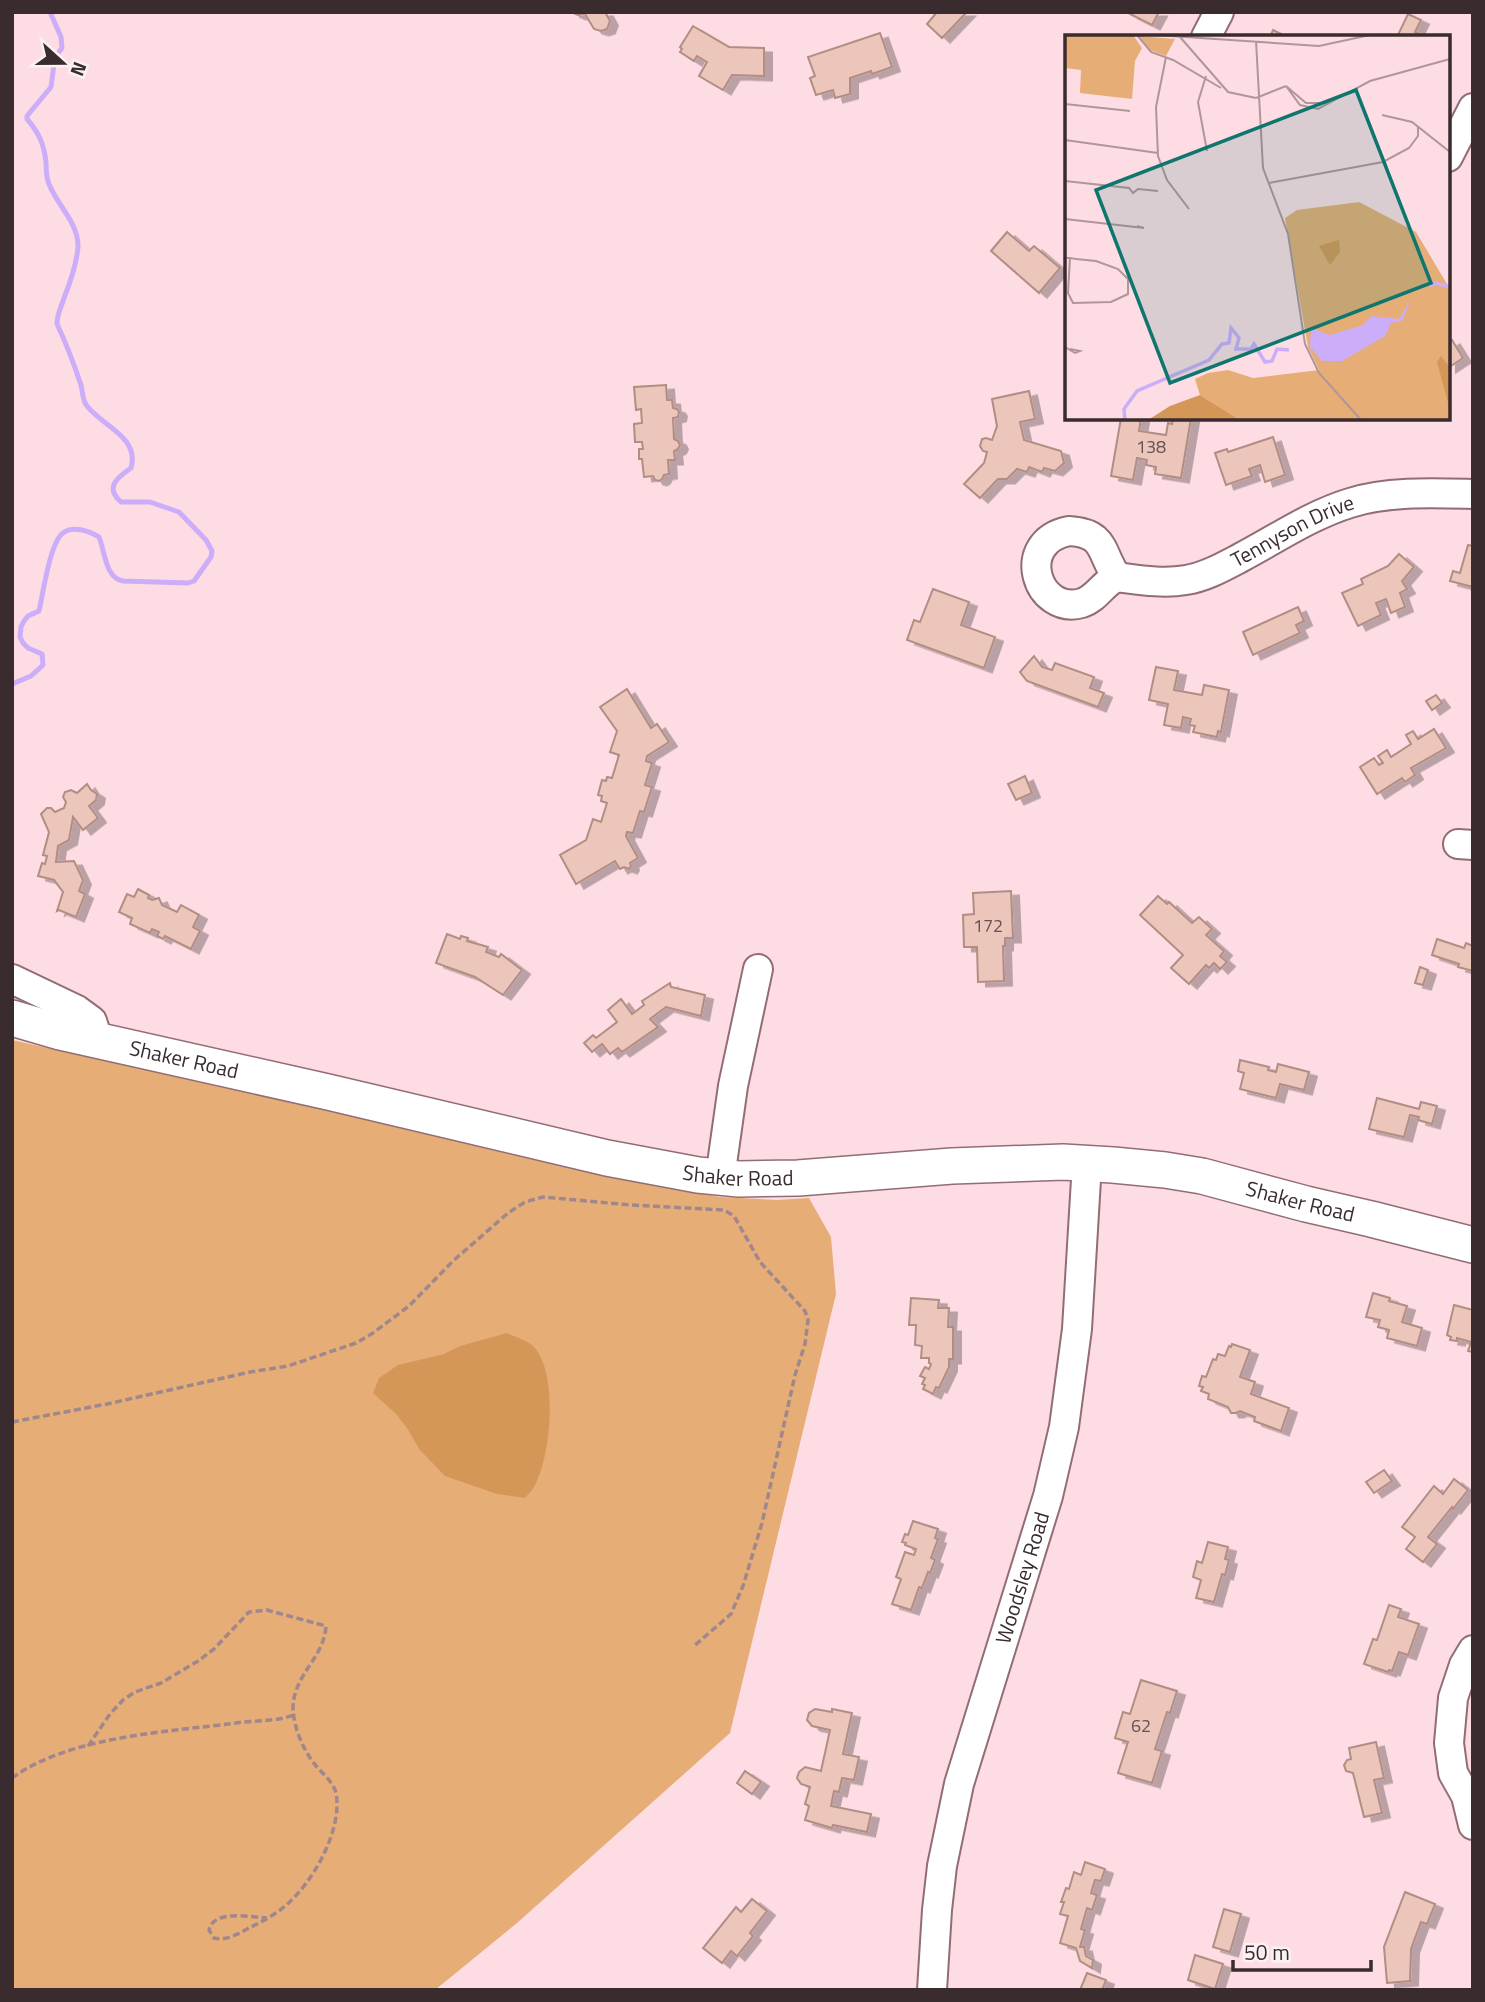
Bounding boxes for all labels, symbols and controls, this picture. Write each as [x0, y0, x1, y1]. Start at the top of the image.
north arrow [28, 28, 98, 98]
inset map [1065, 35, 1450, 420]
text: N [63, 58, 95, 81]
house number: 138 [1136, 433, 1166, 460]
street label: Tennyson Drive [1225, 486, 1358, 575]
house number: 172 [973, 912, 1003, 939]
street label: Shaker Road [126, 1031, 242, 1087]
street label: Shaker Road [680, 1155, 794, 1194]
street label: Shaker Road [1243, 1172, 1358, 1230]
street label: Woodsley Road [986, 1507, 1057, 1648]
house number: 62 [1131, 1712, 1151, 1739]
scale bar [1233, 1928, 1371, 1972]
text: 50 m [1244, 1936, 1290, 1968]

